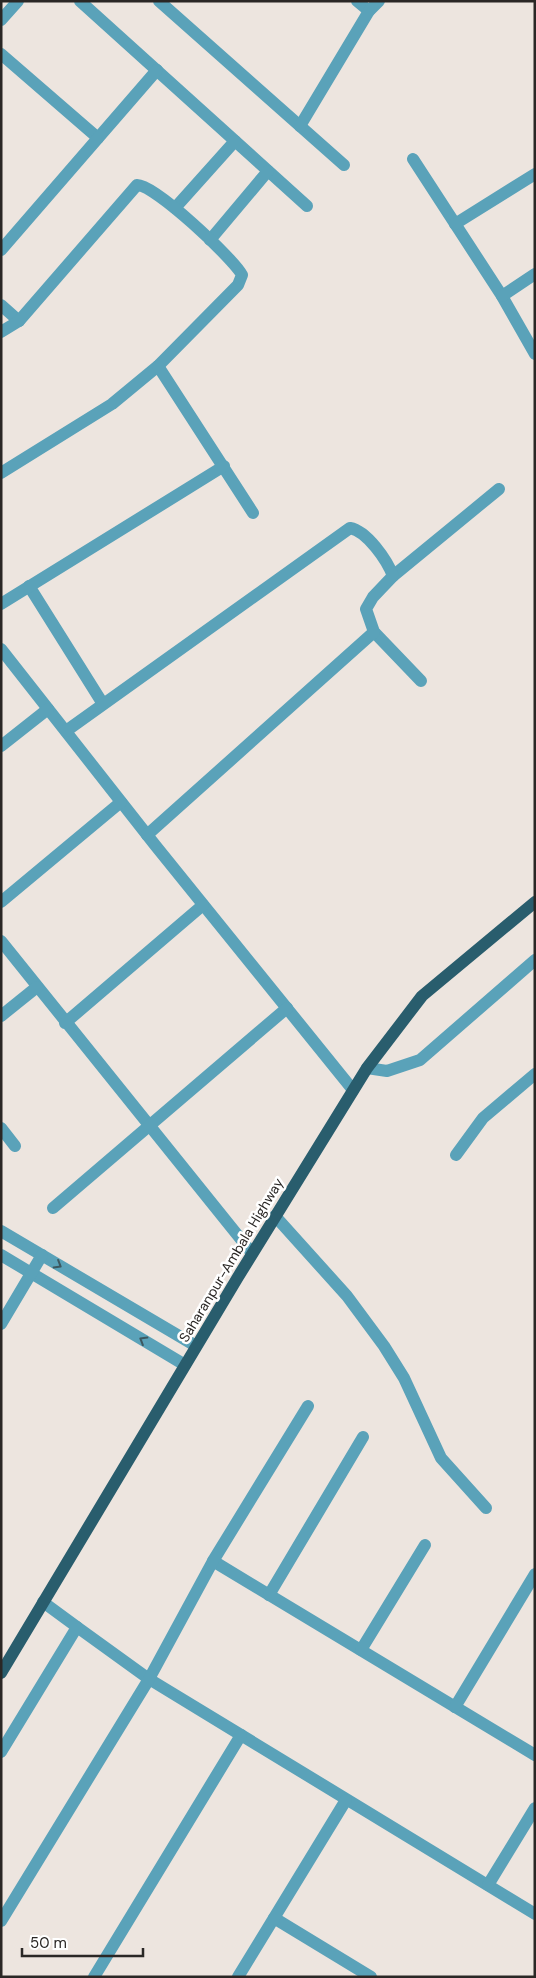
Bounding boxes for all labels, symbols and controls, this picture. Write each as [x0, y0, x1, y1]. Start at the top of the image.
street label: Saharanpur-Ambala Highway [175, 1174, 287, 1345]
one-way arrow [53, 1259, 62, 1269]
one-way arrow [140, 1336, 149, 1346]
scale bar [22, 1926, 144, 1958]
text: 50 m [30, 1933, 67, 1953]

